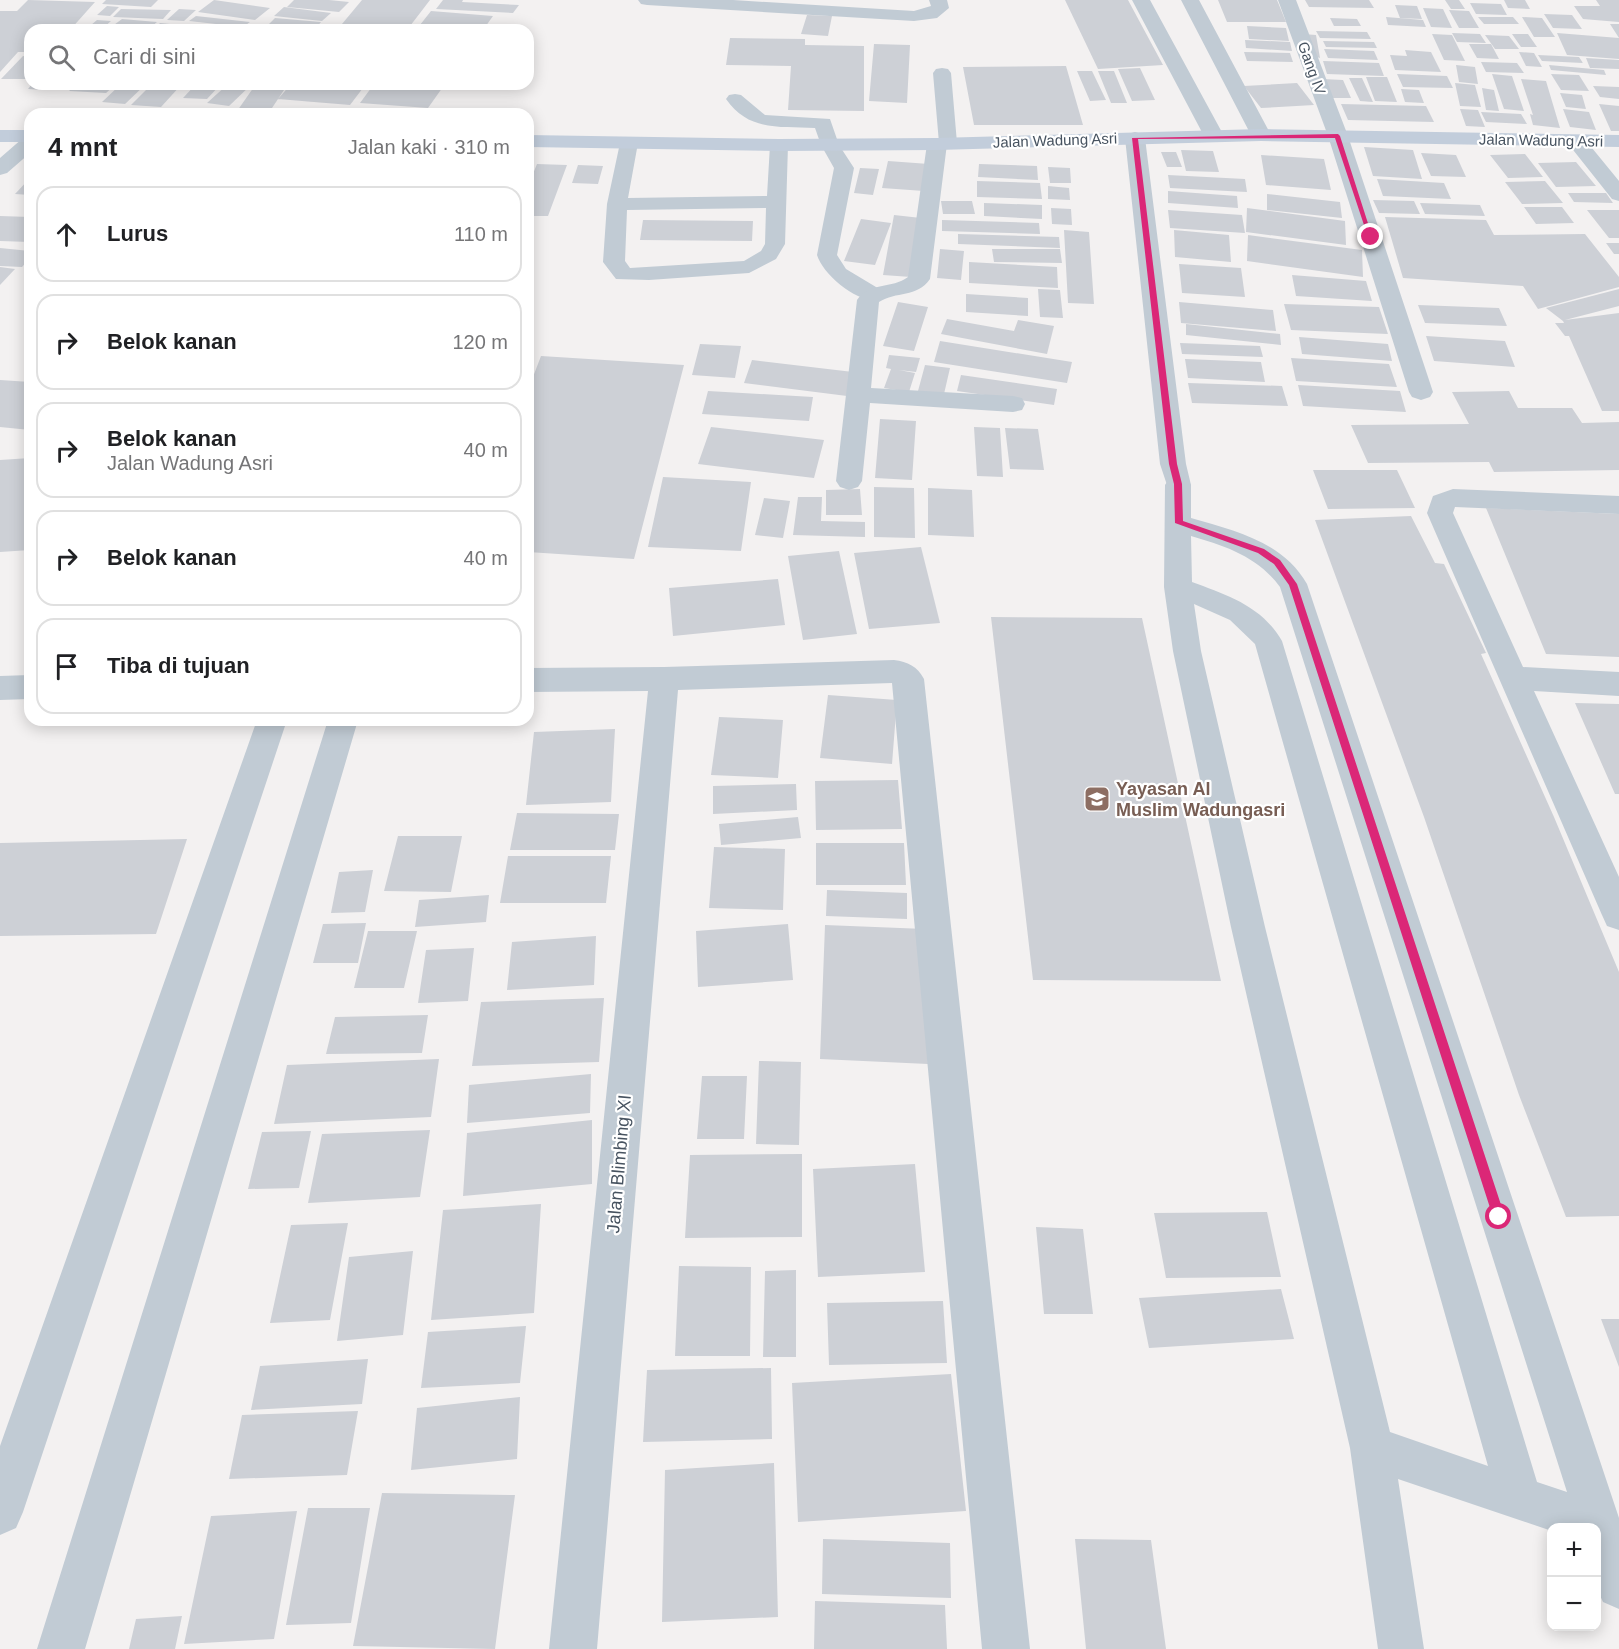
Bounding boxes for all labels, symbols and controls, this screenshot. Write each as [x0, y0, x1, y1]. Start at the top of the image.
search box [24, 24, 534, 90]
street label: Gang IV [1295, 39, 1329, 97]
icon: search [45, 41, 78, 74]
text: Cari di sini [93, 44, 196, 69]
street label: Jalan Wadung Asri [992, 129, 1118, 151]
street label: Jalan Wadung Asri [1479, 130, 1603, 150]
text: 4 mnt [48, 132, 117, 162]
text: Jalan kaki · 310 m [348, 136, 510, 158]
icon: ahead [50, 218, 83, 251]
text: Lurus [107, 221, 168, 246]
text: 110 m [454, 223, 508, 245]
route end [1357, 223, 1383, 249]
icon: right [50, 326, 83, 359]
text: Belok kanan [107, 329, 237, 354]
text: 120 m [452, 331, 508, 353]
text: Belok kanan [107, 426, 237, 451]
icon: right [50, 434, 83, 467]
text: 40 m [464, 439, 508, 461]
text: Jalan Wadung Asri [107, 452, 273, 474]
icon: right [50, 542, 83, 575]
text: Belok kanan [107, 545, 237, 570]
text: 40 m [464, 547, 508, 569]
icon: arrive [50, 650, 83, 683]
text: Tiba di tujuan [107, 653, 250, 678]
place label: Yayasan Al Muslim Wadungasri [1116, 779, 1285, 820]
school or university icon: Yayasan Al Muslim Wadungasri [1082, 784, 1112, 814]
street label: Jalan Blimbing XI [603, 1094, 635, 1234]
route start [1485, 1203, 1511, 1229]
map controls [1547, 1523, 1601, 1631]
button: + [1547, 1523, 1601, 1577]
button: − [1547, 1577, 1601, 1631]

